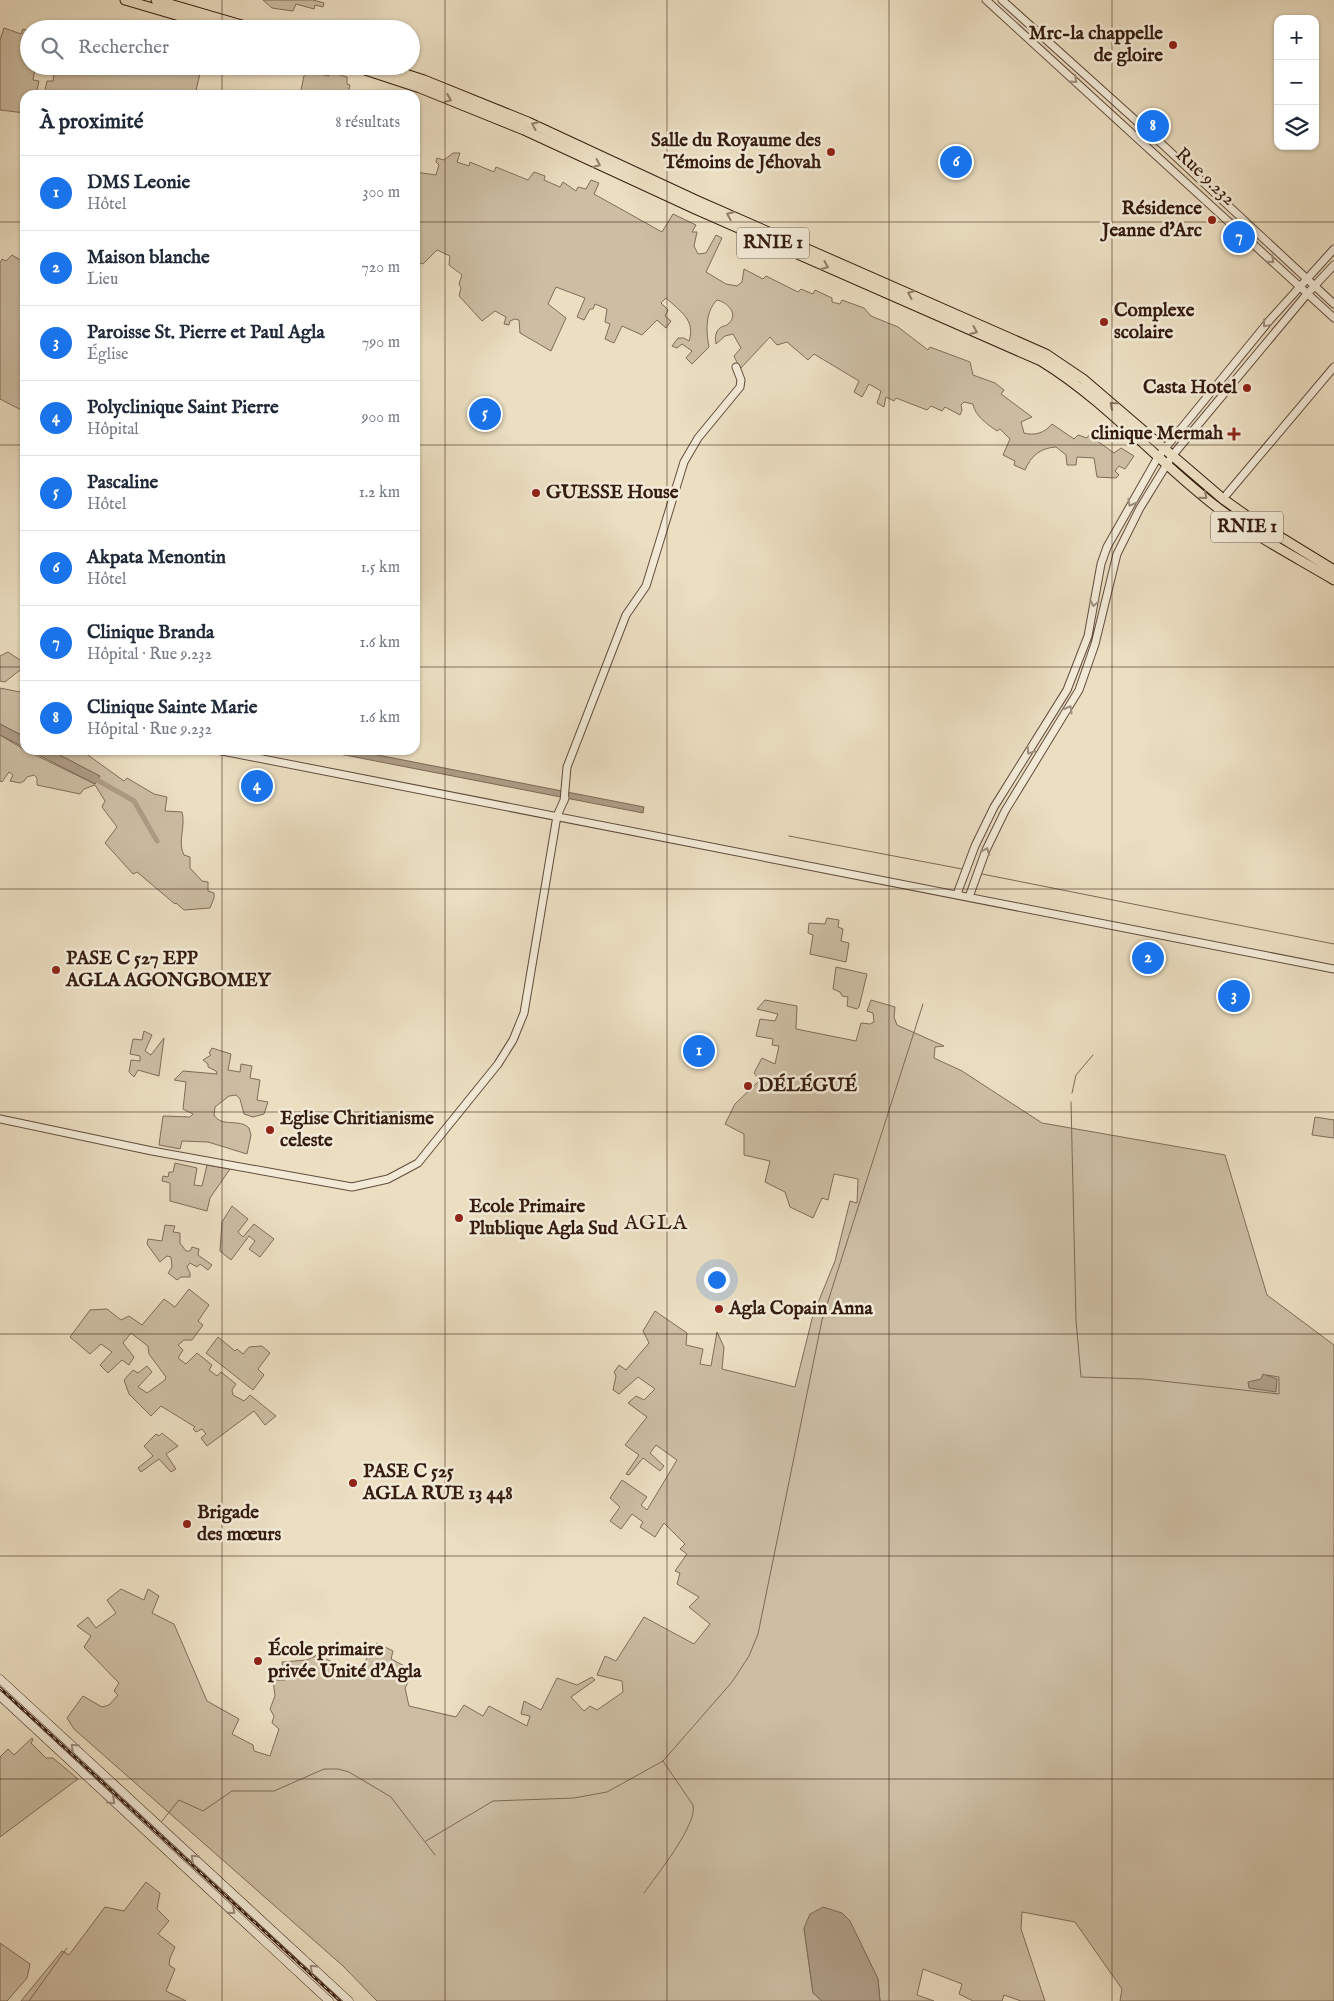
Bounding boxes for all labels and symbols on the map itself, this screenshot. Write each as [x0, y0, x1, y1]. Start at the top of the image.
place label: Mrc-la chappelle de gloire [1029, 22, 1163, 68]
marker: Mrc-la chappelle de gloire [1167, 39, 1179, 51]
one-way arrow [1069, 74, 1078, 83]
one-way arrow [443, 93, 452, 103]
pin: 8 [1137, 107, 1169, 145]
one-way arrow [531, 120, 540, 131]
place label: Salle du Royaume des Témoins de Jéhovah [651, 129, 822, 175]
pin: 6 [940, 143, 972, 181]
street label: Rue 9.232 [1170, 143, 1240, 211]
marker: Salle du Royaume des Témoins de Jéhovah [825, 146, 837, 158]
one-way arrow [592, 158, 601, 168]
place label: Résidence Jeanne d'Arc [1099, 197, 1202, 243]
one-way arrow [726, 211, 735, 222]
marker: Résidence Jeanne d'Arc [1206, 214, 1218, 226]
pin: 7 [1223, 218, 1255, 256]
road number: RNIE 1 [737, 228, 809, 258]
one-way arrow [1266, 255, 1275, 264]
one-way arrow [820, 260, 829, 271]
one-way arrow [907, 289, 916, 300]
place label: Complexe scolaire [1114, 299, 1195, 345]
marker: Complexe scolaire [1098, 316, 1110, 328]
one-way arrow [1263, 319, 1272, 328]
one-way arrow [969, 325, 978, 336]
place label: Casta Hotel [1143, 376, 1238, 400]
marker: Casta Hotel [1241, 382, 1253, 394]
pin: 5 [469, 395, 501, 433]
one-way arrow [1110, 402, 1119, 411]
place label: clinique Mermah [1091, 422, 1224, 446]
marker: clinique Mermah [1227, 427, 1241, 441]
place label: GUESSE House [546, 481, 679, 505]
marker: GUESSE House [530, 487, 542, 499]
one-way arrow [1199, 490, 1208, 499]
one-way arrow [1128, 498, 1138, 507]
road number: RNIE 1 [1211, 512, 1283, 542]
one-way arrow [1090, 599, 1100, 607]
one-way arrow [1062, 705, 1072, 714]
one-way arrow [1027, 745, 1037, 754]
pin: 4 [241, 767, 273, 805]
one-way arrow [979, 847, 990, 856]
pin: 2 [1132, 939, 1164, 977]
place label: PASE C 527 EPP AGLA AGONGBOMEY [65, 947, 271, 993]
marker: PASE C 527 EPP AGLA AGONGBOMEY [50, 964, 62, 976]
pin: 3 [1218, 977, 1250, 1015]
pin: 1 [683, 1032, 715, 1070]
place label: DÉLÉGUÉ [758, 1073, 857, 1098]
marker: DÉLÉGUÉ [742, 1080, 754, 1092]
place label: Eglise Chritianisme celeste [280, 1107, 434, 1153]
marker: Eglise Chritianisme celeste [264, 1124, 276, 1136]
place label: Ecole Primaire Plublique Agla Sud [469, 1195, 619, 1241]
district label: AGLA [623, 1210, 688, 1237]
marker: Ecole Primaire Plublique Agla Sud [453, 1212, 465, 1224]
your location [704, 1267, 730, 1293]
place label: Agla Copain Anna [728, 1297, 873, 1321]
marker: Agla Copain Anna [713, 1303, 725, 1315]
place label: PASE C 525 AGLA RUE 13 448 [362, 1460, 513, 1506]
marker: PASE C 525 AGLA RUE 13 448 [347, 1477, 359, 1489]
place label: Brigade des mœurs [197, 1501, 281, 1547]
marker: Brigade des mœurs [181, 1518, 193, 1530]
place label: École primaire privée Unité d'Agla [267, 1637, 422, 1684]
marker: École primaire privée Unité d'Agla [252, 1655, 264, 1667]
one-way arrow [71, 1744, 80, 1753]
one-way arrow [107, 1795, 116, 1804]
one-way arrow [190, 1855, 199, 1864]
one-way arrow [226, 1906, 235, 1915]
one-way arrow [309, 1965, 318, 1974]

